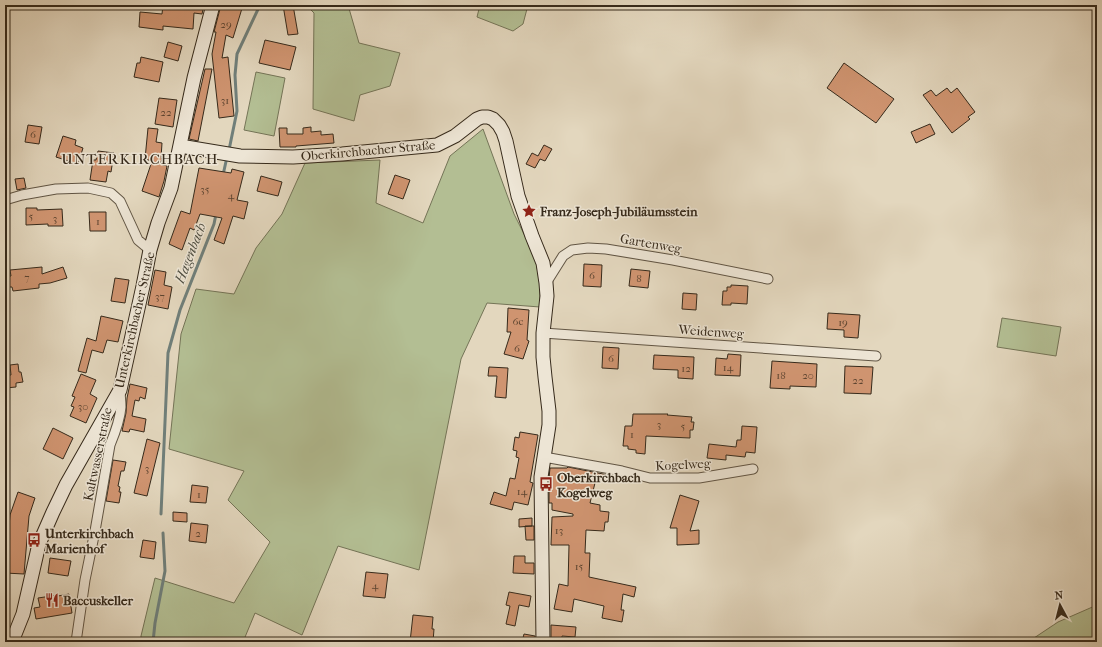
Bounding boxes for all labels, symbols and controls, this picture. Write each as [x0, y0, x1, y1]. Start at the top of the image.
house number: 29 [220, 18, 232, 31]
house number: 31 [221, 94, 229, 107]
house number: 22 [160, 106, 172, 119]
house number: 6 [30, 128, 36, 141]
street label: Oberkirchbacher Straße [300, 137, 436, 164]
district label: UNTERKIRCHBACH [61, 150, 219, 168]
house number: 35 [200, 183, 210, 196]
house number: 4 [228, 189, 235, 202]
place icon: Franz-Joseph-Jubiläumsstein [521, 203, 537, 219]
place label: Franz-Joseph-Jubiläumsstein [539, 204, 698, 220]
house number: 5 [29, 210, 34, 223]
house number: 3 [53, 212, 57, 225]
house number: 1 [96, 215, 100, 228]
water label: Hagenbach [171, 221, 210, 287]
street label: Gartenweg [619, 231, 684, 256]
street label: Unterkirchbacher Straße [111, 250, 158, 390]
house number: 6 [589, 269, 595, 282]
house number: 7 [24, 271, 30, 284]
house number: 8 [636, 272, 642, 285]
house number: 37 [155, 290, 165, 303]
house number: 6c [513, 315, 524, 328]
house number: 19 [838, 316, 848, 329]
street label: Weidenweg [677, 322, 745, 341]
house number: 6 [514, 342, 520, 355]
house number: 6 [608, 352, 614, 365]
house number: 14 [723, 361, 734, 374]
house number: 12 [681, 362, 691, 375]
house number: 18 [776, 369, 786, 382]
house number: 20 [802, 369, 814, 382]
house number: 22 [852, 374, 864, 387]
house number: 30 [78, 400, 88, 413]
street label: Kaltwasserstraße [80, 405, 115, 502]
house number: 3 [657, 418, 661, 431]
house number: 5 [681, 420, 686, 433]
house number: 1 [630, 428, 634, 441]
street label: Kogelweg [655, 456, 712, 473]
house number: 3 [145, 462, 149, 475]
place label: Oberkirchbach Kogelweg [557, 470, 641, 501]
bus stop icon: Oberkirchbach Kogelweg [538, 476, 554, 492]
house number: 14 [517, 485, 528, 498]
house number: 1 [197, 488, 201, 501]
house number: 13 [555, 524, 563, 537]
place label: Unterkirchbach Marienhof [44, 526, 134, 556]
house number: 2 [195, 527, 201, 540]
bus stop icon: Unterkirchbach Marienhof [26, 532, 42, 548]
house number: 15 [575, 560, 584, 573]
house number: 4 [372, 579, 379, 592]
north arrow [1040, 585, 1080, 625]
text: N [1054, 589, 1064, 603]
restaurant icon: Baccuskeller [44, 592, 60, 608]
place label: Baccuskeller [63, 593, 133, 608]

